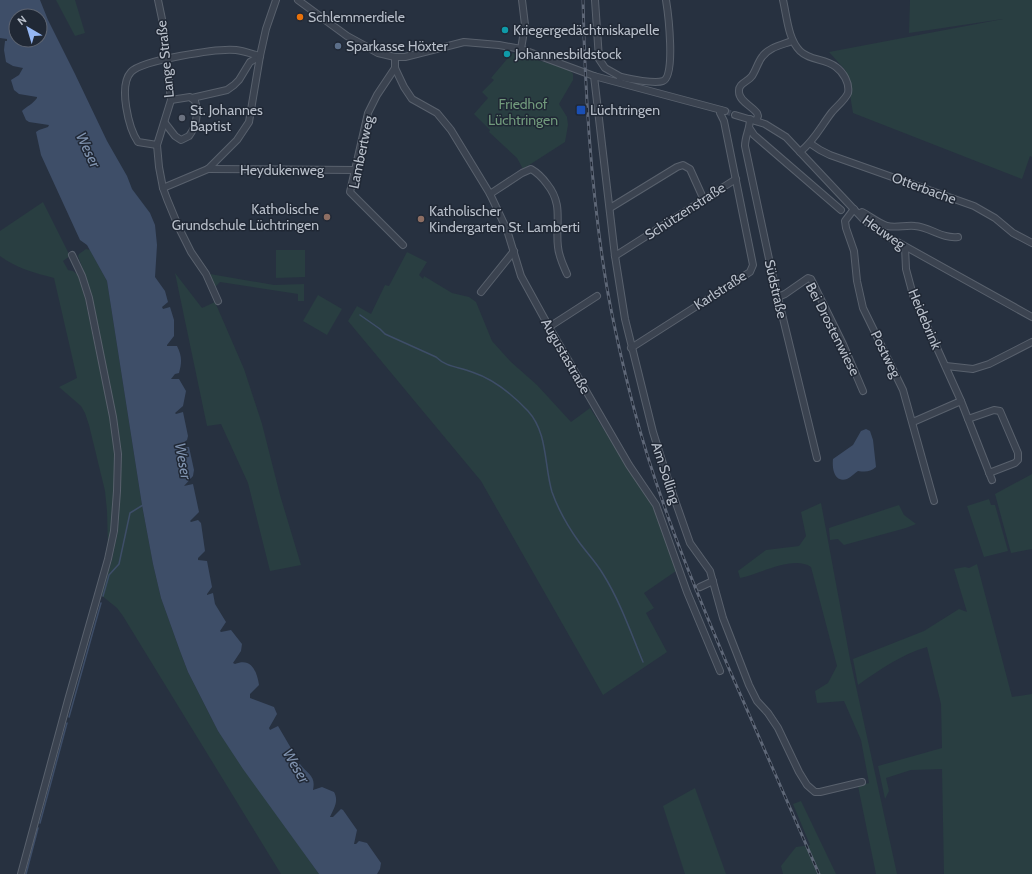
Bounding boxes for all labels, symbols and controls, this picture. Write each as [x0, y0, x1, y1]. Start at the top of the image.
north arrow [8, 8, 48, 48]
place label: Schlemmerdiele [308, 8, 405, 26]
text: N [14, 12, 29, 28]
marker: Schlemmerdiele [295, 12, 305, 22]
street label: Lange Straße [152, 19, 178, 99]
place label: Kriegergedächtniskapelle [513, 21, 659, 39]
marker: Kriegergedächtniskapelle [500, 25, 510, 35]
place label: Sparkasse Höxter [346, 37, 448, 55]
marker: Sparkasse Höxter [333, 41, 343, 51]
place label: Johannesbildstock [514, 45, 622, 63]
marker: Johannesbildstock [502, 49, 512, 59]
park label: Friedhof Lüchtringen [488, 95, 558, 129]
place label: St. Johannes Baptist [190, 101, 263, 135]
place label: Lüchtringen [590, 101, 660, 119]
marker: Lüchtringen [575, 104, 587, 116]
marker: St. Johannes Baptist [177, 113, 187, 123]
street label: Lambertweg [344, 113, 378, 190]
water label: Weser [72, 129, 105, 172]
street label: Heydukenweg [240, 161, 325, 179]
street label: Otterbache [889, 168, 959, 208]
street label: Schützenstraße [641, 178, 729, 244]
place label: Katholische Grundschule Lüchtringen [172, 200, 319, 234]
place label: Katholischer Kindergarten St. Lamberti [429, 202, 580, 236]
street label: Heuweg [859, 211, 910, 254]
marker: Katholische Grundschule Lüchtringen [322, 212, 332, 222]
marker: Katholischer Kindergarten St. Lamberti [416, 214, 426, 224]
street label: Südstraße [760, 258, 792, 320]
street label: Karlstraße [690, 266, 750, 314]
street label: Bei Drostenwiese [802, 279, 864, 379]
street label: Heidebrink [904, 286, 946, 353]
street label: Augustastraße [537, 315, 595, 397]
street label: Postweg [867, 327, 906, 381]
street label: Am Solling [648, 440, 685, 507]
water label: Weser [171, 441, 195, 482]
water label: Weser [279, 746, 314, 788]

